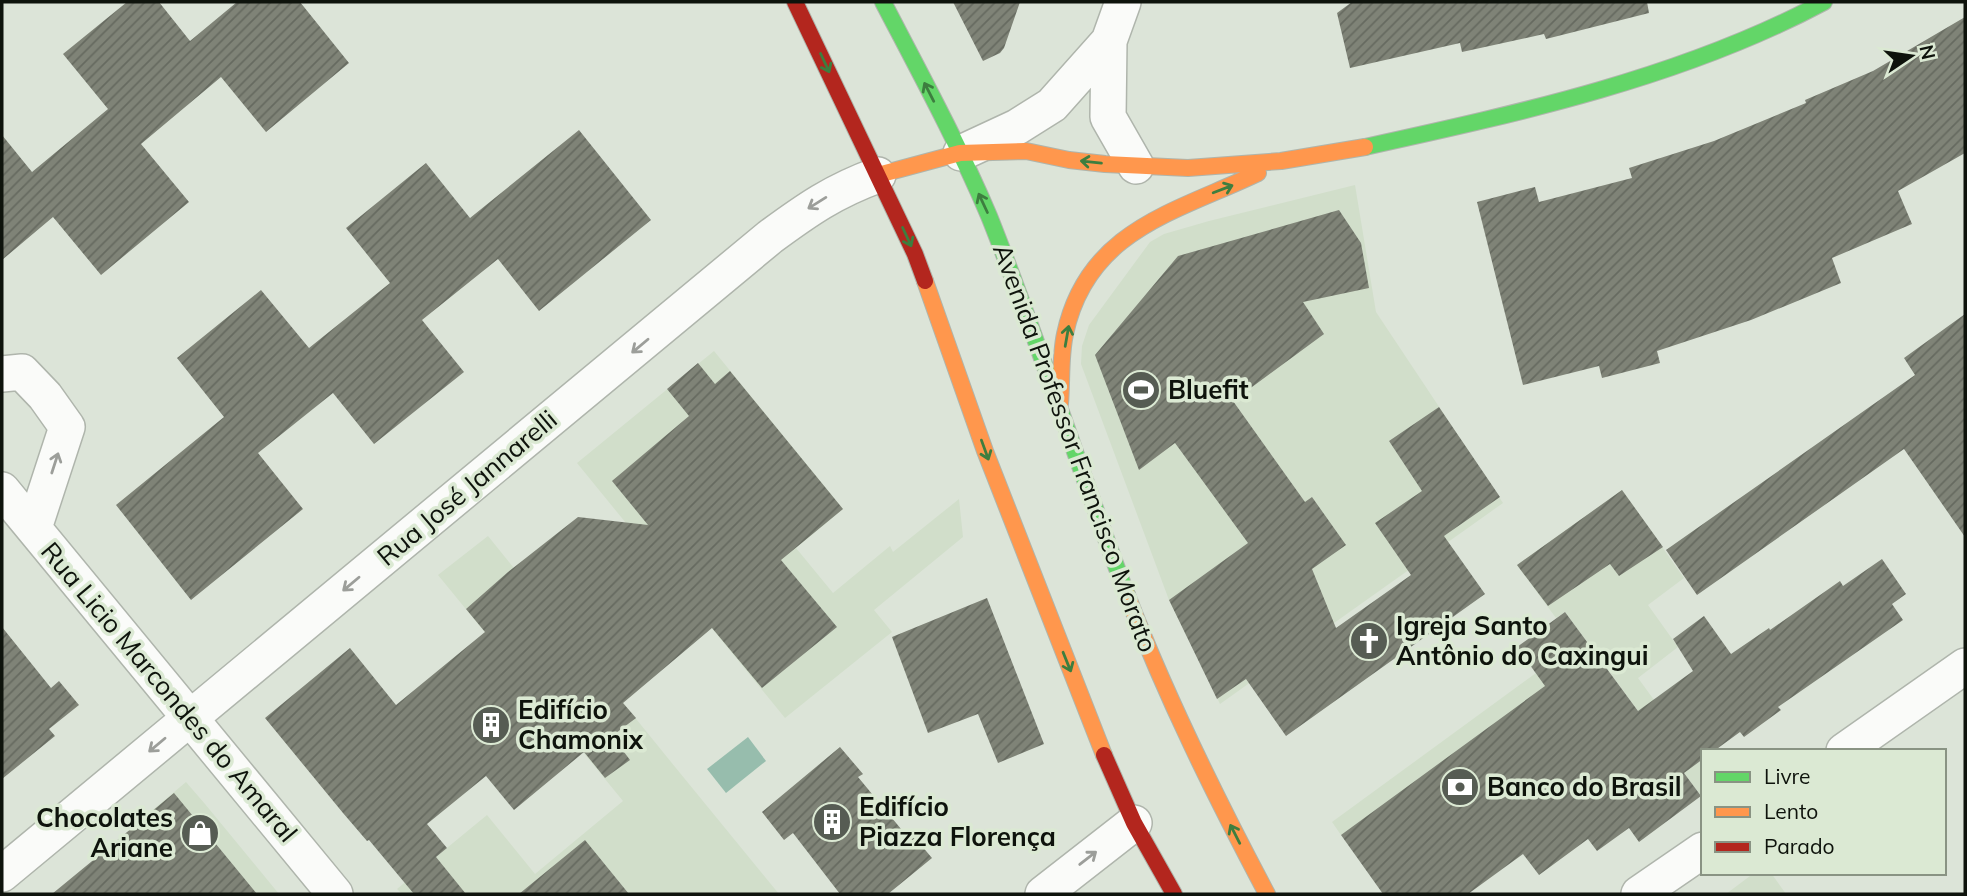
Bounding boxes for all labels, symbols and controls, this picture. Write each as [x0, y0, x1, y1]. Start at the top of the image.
north arrow [1876, 21, 1946, 91]
text: N [1914, 42, 1941, 62]
one-way arrow [819, 52, 832, 73]
one-way arrow [922, 83, 936, 103]
one-way arrow [1080, 156, 1103, 169]
one-way arrow [1211, 182, 1233, 194]
one-way arrow [976, 193, 989, 214]
one-way arrow [807, 197, 827, 211]
one-way arrow [901, 225, 914, 247]
street label: Avenida Professor Francisco Morato [986, 239, 1165, 657]
one-way arrow [1060, 325, 1074, 348]
one-way arrow [631, 338, 649, 353]
sports icon: Bluefit [1120, 369, 1162, 411]
place label: Bluefit [1168, 373, 1249, 406]
street label: Rua José Jannarelli [370, 403, 563, 573]
one-way arrow [980, 439, 992, 461]
one-way arrow [50, 453, 62, 475]
street label: Rua Licio Marcondes do Amaral [34, 535, 305, 848]
one-way arrow [342, 576, 360, 592]
place label: Igreja Santo Antônio do Caxingui [1396, 609, 1649, 672]
church icon: Igreja Santo Antônio do Caxingui [1348, 620, 1390, 662]
one-way arrow [1061, 651, 1074, 673]
place label: Edifício Chamonix [518, 693, 644, 756]
building icon: Edifício Chamonix [470, 704, 512, 746]
one-way arrow [148, 737, 166, 753]
legend [1701, 749, 1946, 875]
text: Livre [1764, 763, 1811, 789]
bank icon: Banco do Brasil [1439, 766, 1481, 808]
place label: Banco do Brasil [1487, 770, 1681, 803]
place label: Edifício Piazza Florença [859, 790, 1056, 853]
text: Lento [1764, 798, 1818, 824]
place label: Chocolates Ariane [36, 801, 173, 864]
building icon: Edifício Piazza Florença [811, 801, 853, 843]
shop icon: Chocolates Ariane [179, 812, 221, 854]
one-way arrow [1228, 824, 1242, 845]
text: Parado [1764, 833, 1834, 859]
one-way arrow [1079, 851, 1097, 866]

